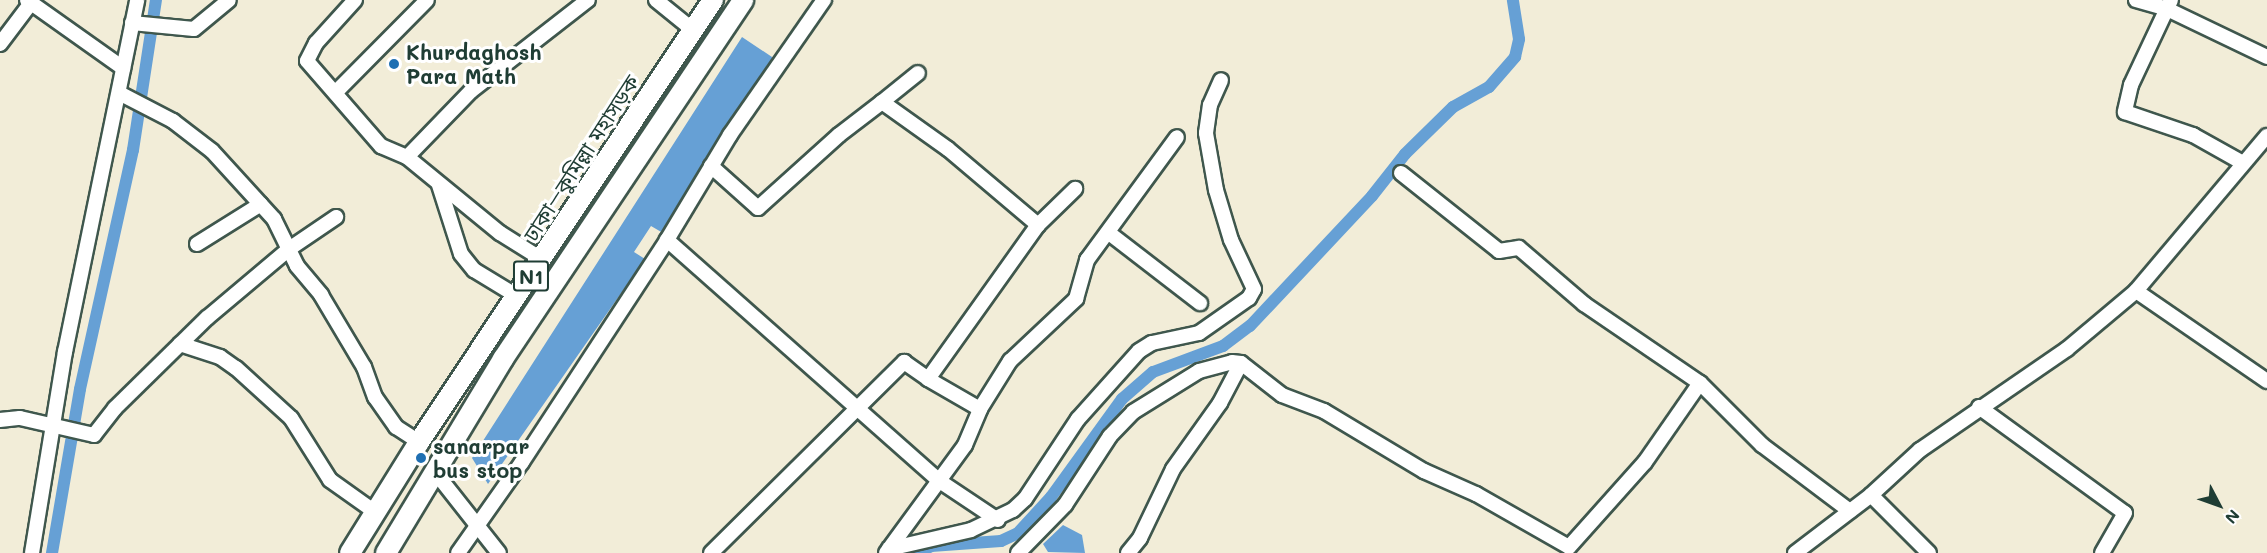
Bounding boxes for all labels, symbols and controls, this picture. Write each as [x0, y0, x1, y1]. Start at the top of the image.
place label: Khurdaghosh Para Math [406, 39, 541, 89]
marker: Khurdaghosh Para Math [387, 57, 401, 71]
street label: ঢাকা–কুমিল্লা মহাসড়ক [518, 70, 644, 246]
road number: N1 [512, 259, 550, 293]
place label: sanarpar bus stop [433, 433, 529, 483]
marker: sanarpar bus stop [414, 451, 428, 465]
north arrow [2189, 475, 2249, 535]
text: N [2221, 506, 2245, 529]

